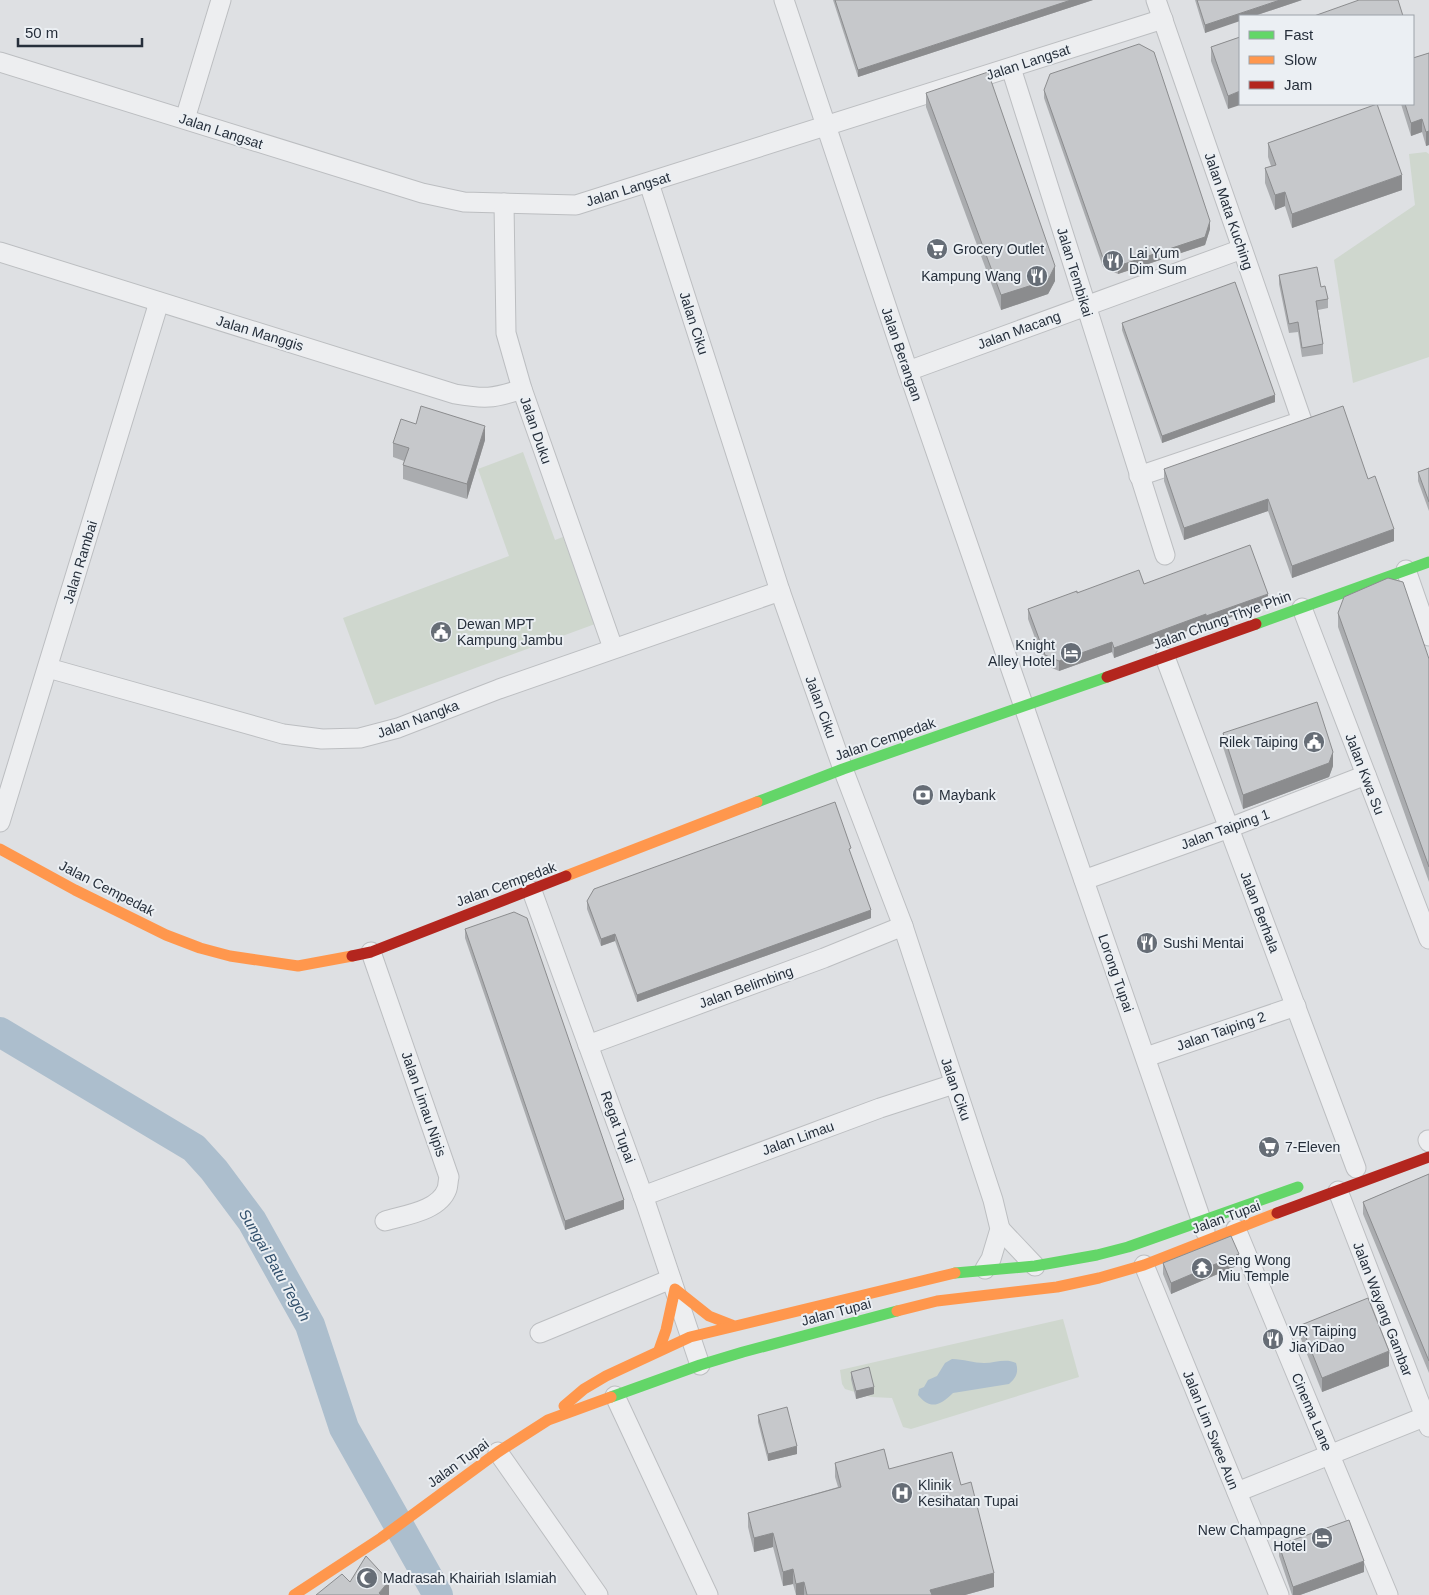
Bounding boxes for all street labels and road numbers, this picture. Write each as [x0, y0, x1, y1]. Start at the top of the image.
street label: Jalan Langsat [984, 41, 1072, 83]
street label: Jalan Langsat [177, 110, 265, 152]
street label: Jalan Mata Kuching [1201, 150, 1257, 272]
street label: Jalan Langsat [584, 169, 672, 209]
street label: Jalan Tembikai [1054, 225, 1096, 319]
street label: Jalan Ciku [676, 289, 712, 357]
street label: Jalan Berangan [878, 305, 926, 403]
street label: Jalan Macang [975, 308, 1063, 352]
street label: Jalan Manggis [214, 312, 306, 354]
street label: Jalan Duku [517, 394, 555, 466]
street label: Jalan Rambai [60, 519, 100, 605]
street label: Jalan Chung Thye Phin [1151, 588, 1293, 652]
street label: Jalan Ciku [802, 674, 840, 740]
street label: Jalan Nangka [375, 697, 461, 741]
street label: Jalan Cempedak [833, 714, 938, 764]
street label: Jalan Kwa Su [1342, 731, 1388, 817]
street label: Jalan Taiping 1 [1178, 805, 1272, 852]
street label: Jalan Cempedak [57, 857, 158, 919]
street label: Jalan Cempedak [454, 858, 559, 909]
street label: Jalan Berhala [1237, 869, 1283, 955]
street label: Lorong Tupai [1095, 932, 1137, 1014]
street label: Jalan Belimbing [697, 963, 795, 1011]
street label: Jalan Taiping 2 [1174, 1008, 1268, 1054]
street label: Jalan Limau Nipis [398, 1049, 450, 1159]
street label: Jalan Ciku [938, 1055, 974, 1123]
street label: Regat Tupai [598, 1089, 638, 1165]
street label: Jalan Limau [760, 1118, 836, 1158]
street label: Jalan Tupai [1190, 1197, 1262, 1237]
street label: Jalan Wayang Gambar [1350, 1240, 1416, 1379]
street label: Jalan Tupai [799, 1295, 873, 1329]
street label: Jalan Lim Swee Aun [1180, 1368, 1242, 1492]
street label: Cinema Lane [1288, 1371, 1336, 1454]
street label: Jalan Tupai [424, 1435, 492, 1491]

